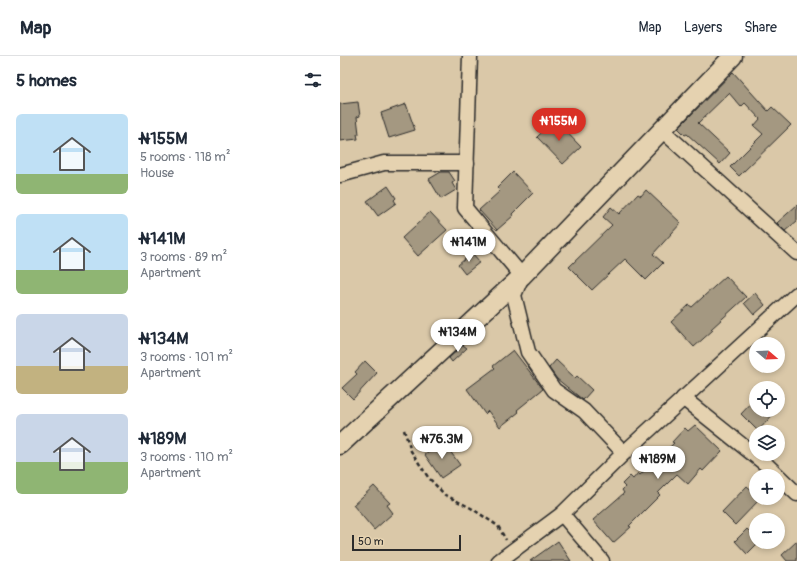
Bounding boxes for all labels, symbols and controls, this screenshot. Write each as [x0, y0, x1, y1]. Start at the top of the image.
text: Map [20, 16, 51, 40]
text: Map [639, 19, 662, 36]
text: Layers [684, 19, 722, 36]
text: Share [744, 19, 777, 36]
icon: filters [302, 69, 324, 91]
text: 5 homes [16, 70, 77, 91]
pin: ₦155M [531, 108, 587, 142]
text: ₦155M [541, 113, 577, 129]
text: ₦155M [140, 128, 188, 149]
icon: home [48, 130, 96, 178]
text: 5 rooms · 118 m² [140, 149, 230, 165]
text: House [140, 165, 174, 181]
text: ₦141M [140, 228, 186, 249]
pin: ₦141M [441, 229, 497, 263]
icon: home [48, 230, 96, 278]
text: ₦141M [452, 234, 486, 250]
text: 3 rooms · 89 m² [140, 249, 227, 265]
text: Apartment [140, 265, 201, 281]
pin: ₦134M [430, 319, 486, 353]
text: ₦134M [439, 324, 477, 340]
text: ₦134M [140, 328, 188, 349]
icon: home [48, 330, 96, 378]
north arrow [749, 337, 785, 373]
map controls [749, 337, 785, 549]
text: 3 rooms · 101 m² [140, 349, 233, 365]
text: Apartment [140, 365, 201, 381]
button: locate [749, 381, 785, 417]
button: layers [749, 425, 785, 461]
pin: ₦76.3M [409, 426, 475, 460]
text: ₦189M [140, 428, 186, 449]
icon: home [48, 430, 96, 478]
text: ₦76.3M [421, 431, 463, 447]
pin: ₦189M [630, 446, 686, 480]
text: 3 rooms · 110 m² [140, 449, 233, 465]
text: ₦189M [640, 451, 676, 467]
text: Apartment [140, 465, 201, 481]
button: + [749, 469, 785, 505]
button: − [749, 513, 785, 549]
scale bar [352, 533, 461, 552]
text: 50 m [358, 535, 384, 548]

